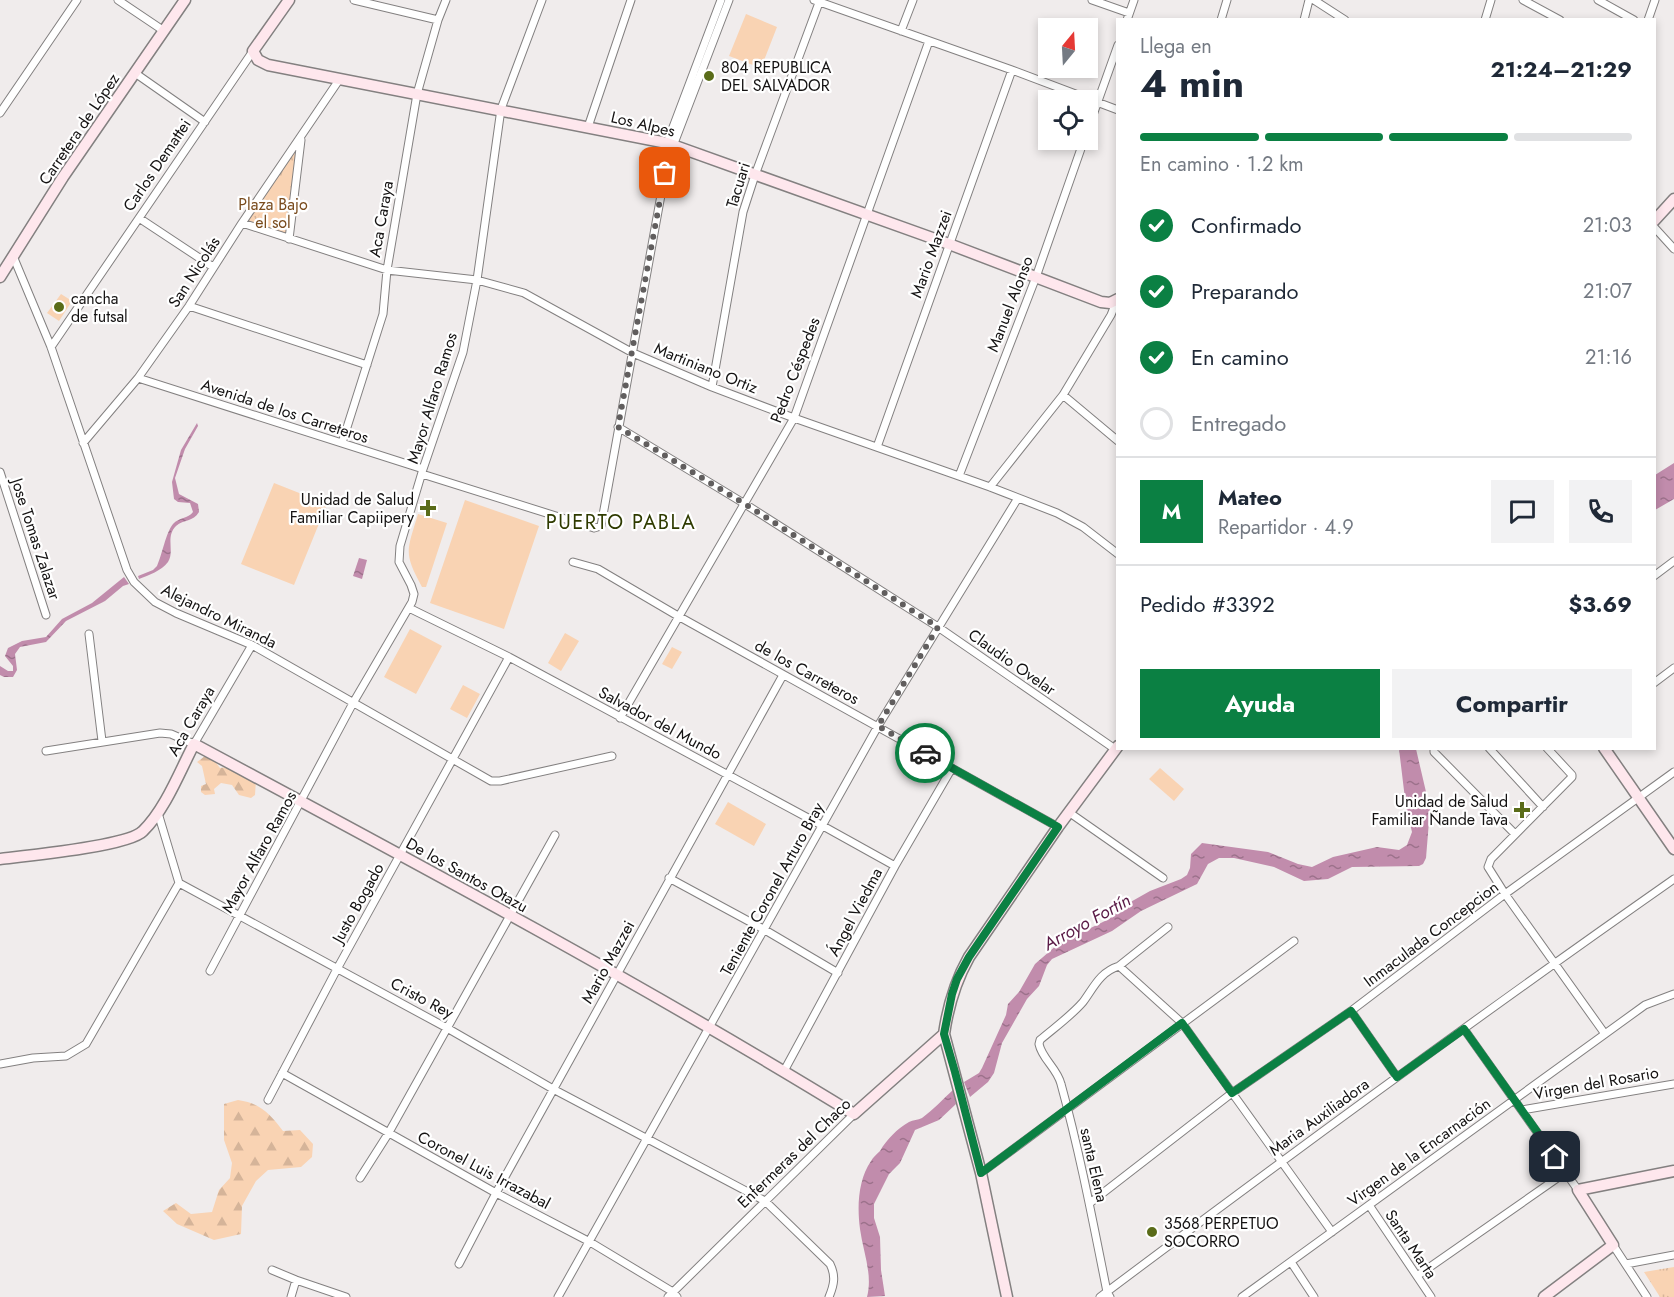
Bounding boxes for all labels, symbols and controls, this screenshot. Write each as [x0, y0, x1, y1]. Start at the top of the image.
north arrow [1038, 18, 1098, 78]
map controls [1038, 18, 1098, 150]
text: Llega en [1140, 32, 1212, 61]
text: 21:24–21:29 [1490, 53, 1632, 85]
text: 4 min [1140, 55, 1244, 112]
place label: 804 REPUBLICA DEL SALVADOR [721, 56, 832, 97]
street label: Carretera de López [33, 68, 125, 189]
marker: 804 REPUBLICA DEL SALVADOR [702, 69, 716, 83]
button: locate [1038, 90, 1098, 150]
street label: Los Alpes [609, 105, 677, 143]
street label: Carlos Demattei [117, 114, 197, 216]
pin [639, 147, 690, 198]
text: En camino · 1.2 km [1140, 150, 1304, 179]
icon: bag [648, 156, 681, 189]
street label: Tacuari [720, 159, 756, 211]
street label: Aca Caraya [363, 179, 399, 259]
park label: Plaza Bajo el sol [238, 193, 308, 234]
street label: Mario Mazzei [904, 207, 958, 301]
icon: check [1140, 209, 1173, 242]
text: Confirmado [1191, 209, 1301, 241]
text: 21:03 [1583, 211, 1632, 240]
street label: San Nicolás [162, 232, 226, 312]
street label: Manuel Alonso [981, 253, 1039, 355]
icon: check [1140, 275, 1173, 308]
text: Preparando [1191, 275, 1299, 307]
text: 21:07 [1583, 277, 1632, 306]
place label: cancha de futsal [71, 287, 128, 328]
marker: cancha de futsal [52, 300, 66, 314]
street label: Pedro Céspedes [764, 314, 826, 426]
street label: Mayor Alfaro Ramos [401, 330, 463, 466]
street label: Martiniano Ortiz [651, 337, 762, 399]
icon: check [1140, 341, 1173, 374]
text: En camino [1191, 341, 1289, 373]
text: 21:16 [1585, 343, 1632, 372]
street label: Avenida de los Carreteros [198, 373, 372, 449]
text: Entregado [1191, 407, 1286, 439]
street label: Jose Tomas Zalazar [5, 473, 67, 603]
button: chat [1491, 480, 1554, 543]
button: phone [1569, 480, 1632, 543]
text: Mateo [1218, 481, 1282, 513]
place label: Unidad de Salud Familiar Capiipery [290, 488, 415, 529]
text: M [1162, 495, 1181, 527]
marker: Unidad de Salud Familiar Capiipery [419, 499, 437, 517]
district label: PUERTO PABLA [546, 508, 696, 537]
text: Repartidor · 4.9 [1218, 513, 1354, 542]
street label: Alejandro Miranda [157, 578, 281, 654]
text: Pedido #3392 [1140, 588, 1275, 620]
text: $3.69 [1568, 588, 1632, 620]
street label: Claudio Ovelar [963, 623, 1061, 701]
street label: de los Carreteros [751, 634, 863, 710]
button: Ayuda [1140, 669, 1380, 738]
button: Compartir [1392, 669, 1632, 738]
street label: Salvador del Mundo [594, 681, 726, 765]
street label: Aca Caraya [162, 682, 220, 760]
courier [895, 723, 955, 783]
icon: car [909, 737, 942, 770]
street label: Mayor Alfaro Ramos [216, 787, 302, 917]
place label: Unidad de Salud Familiar Ñande Tava [1371, 790, 1508, 831]
street label: Teniente Coronel Arturo Bray [715, 797, 830, 980]
marker: Unidad de Salud Familiar Ñande Tava [1513, 801, 1531, 819]
street label: De los Santos Otazu [402, 832, 532, 918]
street label: Justo Bogado [326, 859, 390, 949]
street label: Ángel Viedma [822, 864, 888, 960]
street label: Inmaculada Concepcion [1359, 876, 1503, 992]
water label: Arroyo Fortín [1038, 887, 1136, 957]
street label: Mario Mazzei [576, 916, 640, 1008]
street label: Cristo Rey [386, 972, 458, 1025]
street label: Virgen del Rosario [1532, 1061, 1661, 1105]
street label: Maria Auxiliadora [1264, 1073, 1374, 1161]
street label: Enfermeras del Chaco [732, 1092, 856, 1213]
street label: Virgen de la Encarnación [1343, 1092, 1495, 1212]
street label: Coronel Luis Irrazabal [413, 1125, 555, 1215]
street label: santa Elena [1074, 1126, 1114, 1204]
pin [1529, 1131, 1580, 1182]
icon: home [1538, 1140, 1571, 1173]
street label: Santa Marta [1379, 1205, 1443, 1283]
place label: 3568 PERPETUO SOCORRO [1164, 1212, 1279, 1253]
marker: 3568 PERPETUO SOCORRO [1145, 1225, 1159, 1239]

